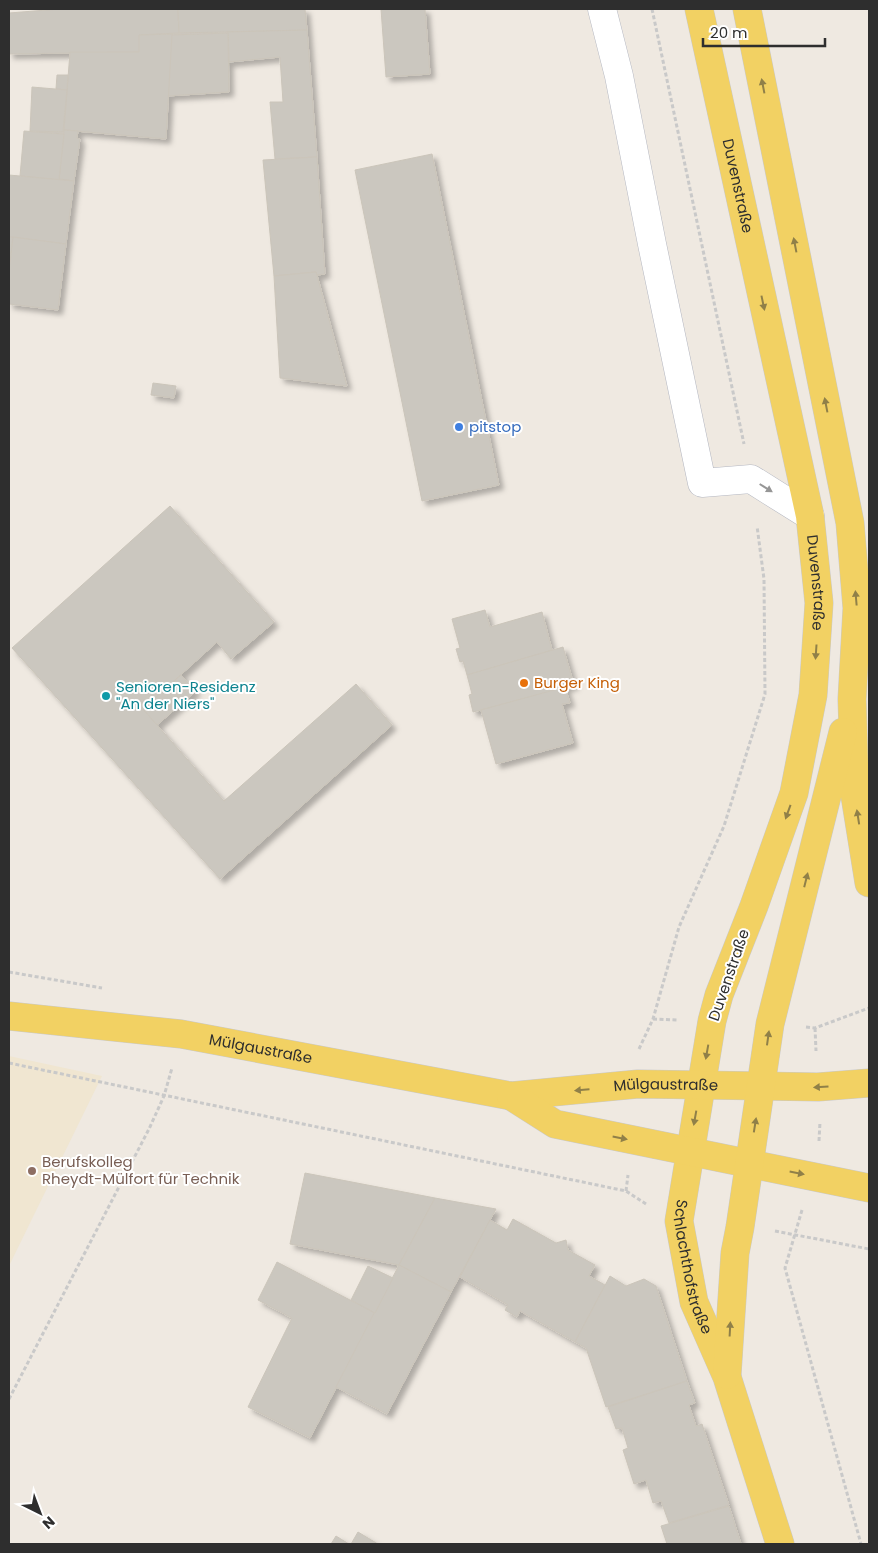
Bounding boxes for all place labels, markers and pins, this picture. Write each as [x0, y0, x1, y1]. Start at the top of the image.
place label: pitstop [469, 416, 521, 437]
marker: pitstop [453, 421, 465, 433]
place label: Burger King [534, 672, 620, 693]
place label: Senioren-Residenz "An der Niers" [116, 676, 256, 714]
marker: Burger King [518, 677, 530, 689]
marker: Senioren-Residenz "An der Niers" [100, 690, 112, 702]
place label: Berufskolleg Rheydt-Mülfort für Technik [42, 1151, 240, 1189]
marker: Berufskolleg Rheydt-Mülfort für Technik [26, 1165, 38, 1177]

